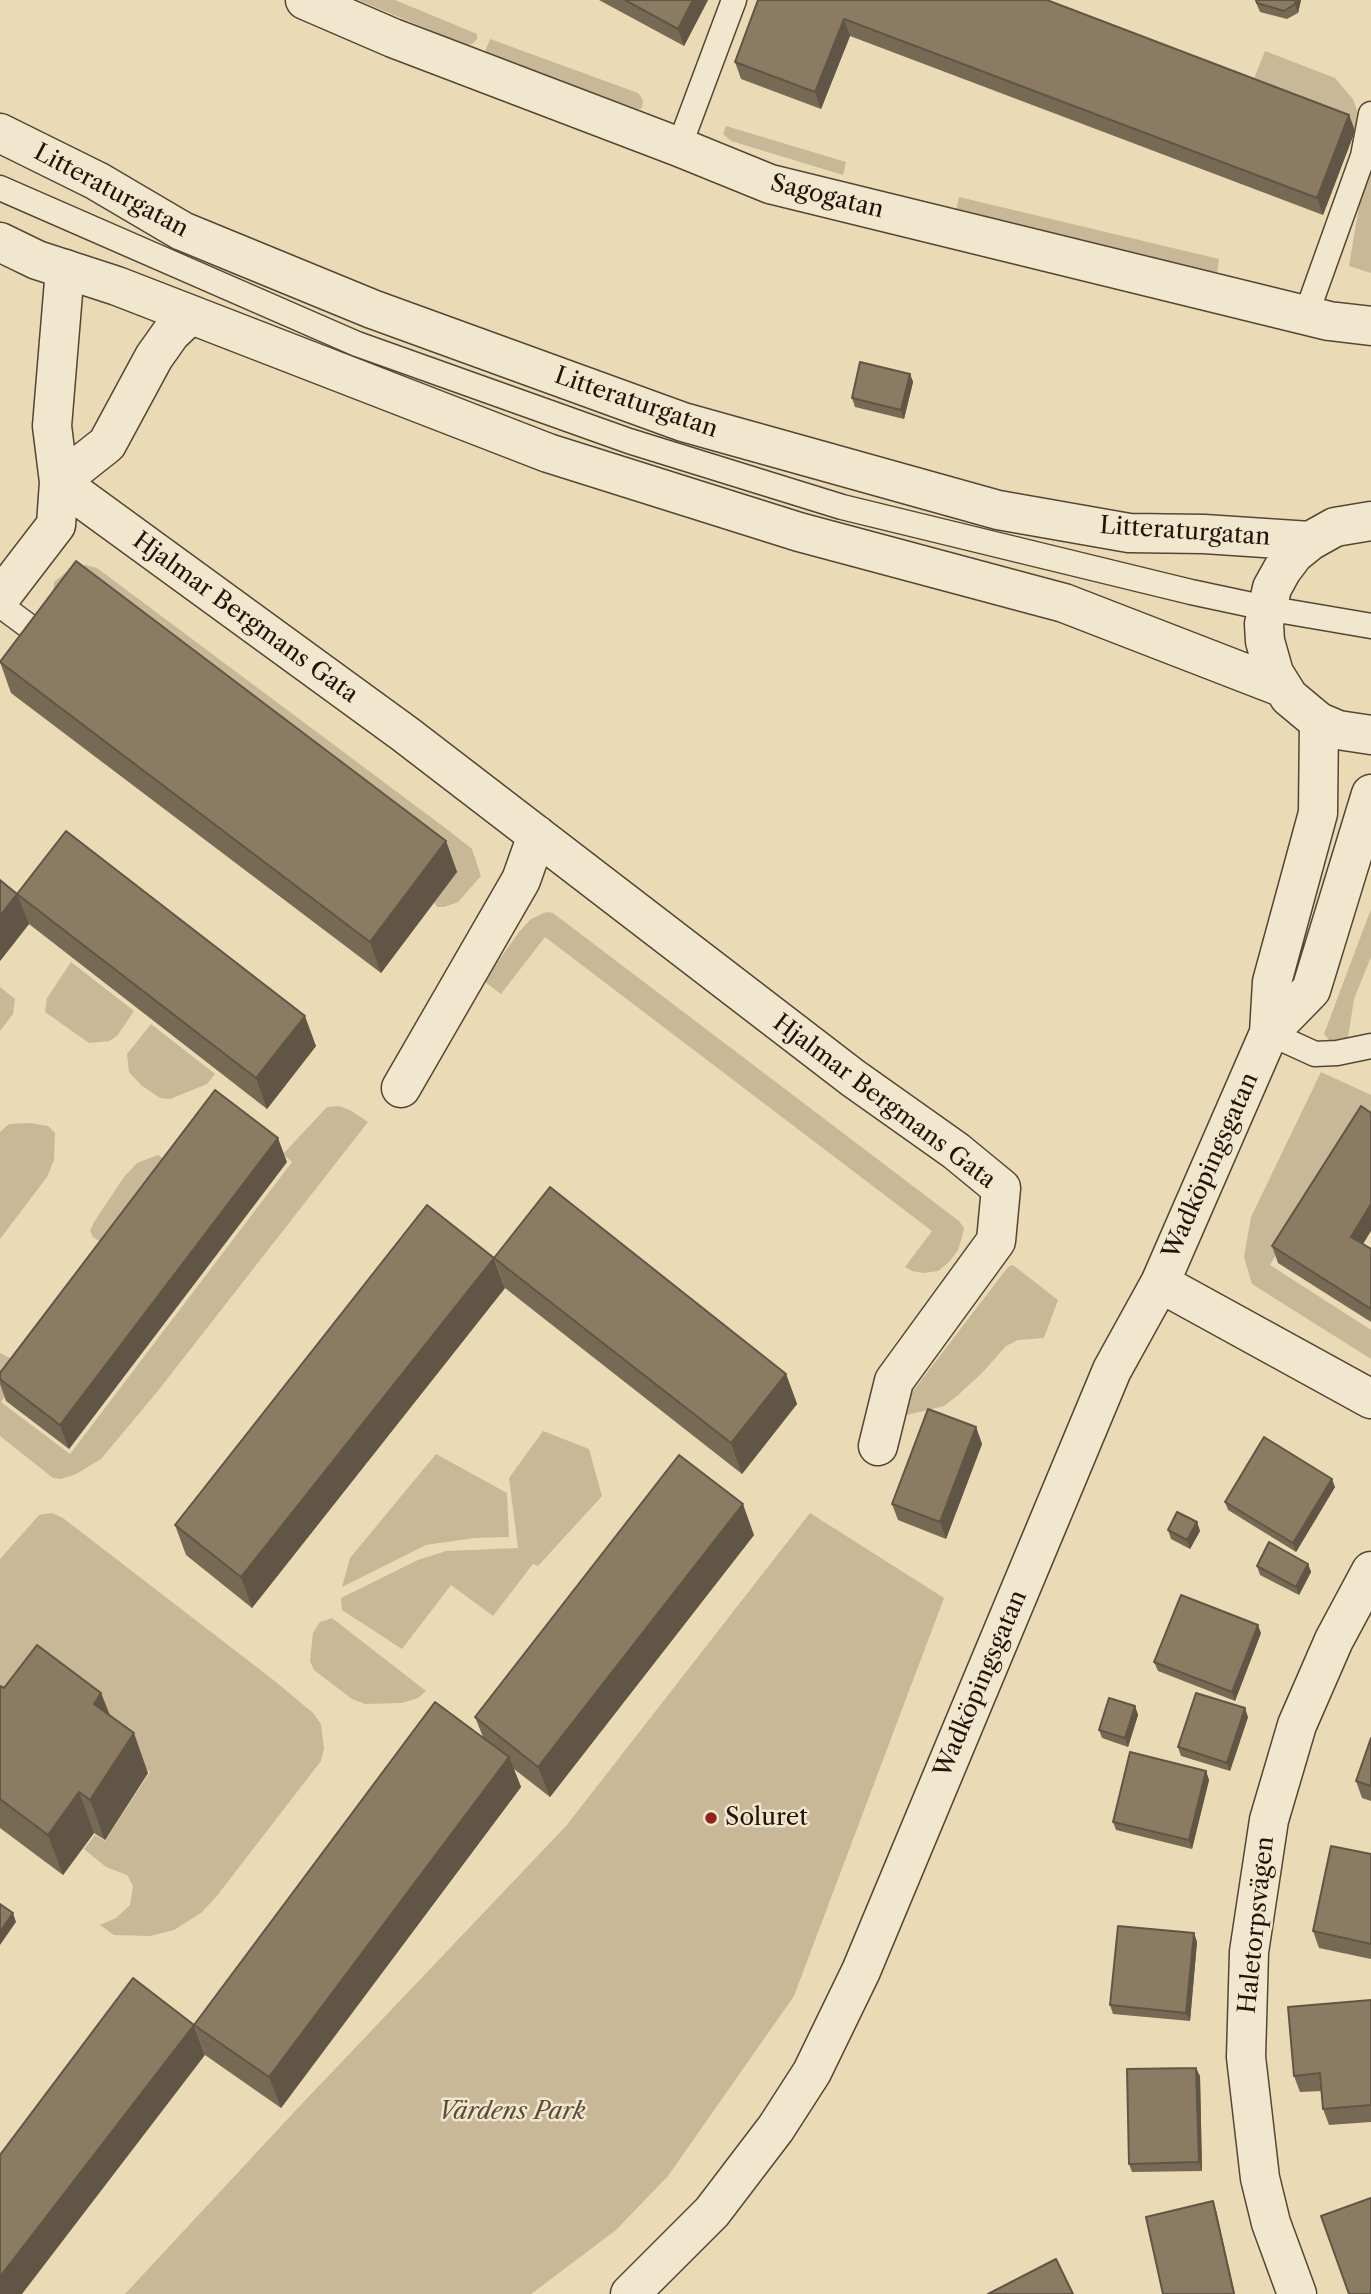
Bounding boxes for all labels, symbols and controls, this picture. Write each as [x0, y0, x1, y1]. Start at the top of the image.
street label: Litteraturgatan [29, 138, 193, 244]
street label: Sagogatan [767, 169, 887, 225]
street label: Litteraturgatan [551, 362, 721, 444]
street label: Litteraturgatan [1099, 512, 1271, 552]
street label: Hjalmar Bergmans Gata [127, 527, 363, 709]
street label: Hjalmar Bergmans Gata [767, 1009, 1001, 1195]
street label: Wadköpingsgatan [1157, 1068, 1265, 1264]
street label: Wadköpingsgatan [929, 1586, 1033, 1782]
place label: Soluret [725, 1804, 808, 1832]
marker: Soluret [703, 1810, 719, 1826]
street label: Haletorpsvägen [1233, 1835, 1281, 2015]
park label: Värdens Park [438, 2098, 586, 2126]

